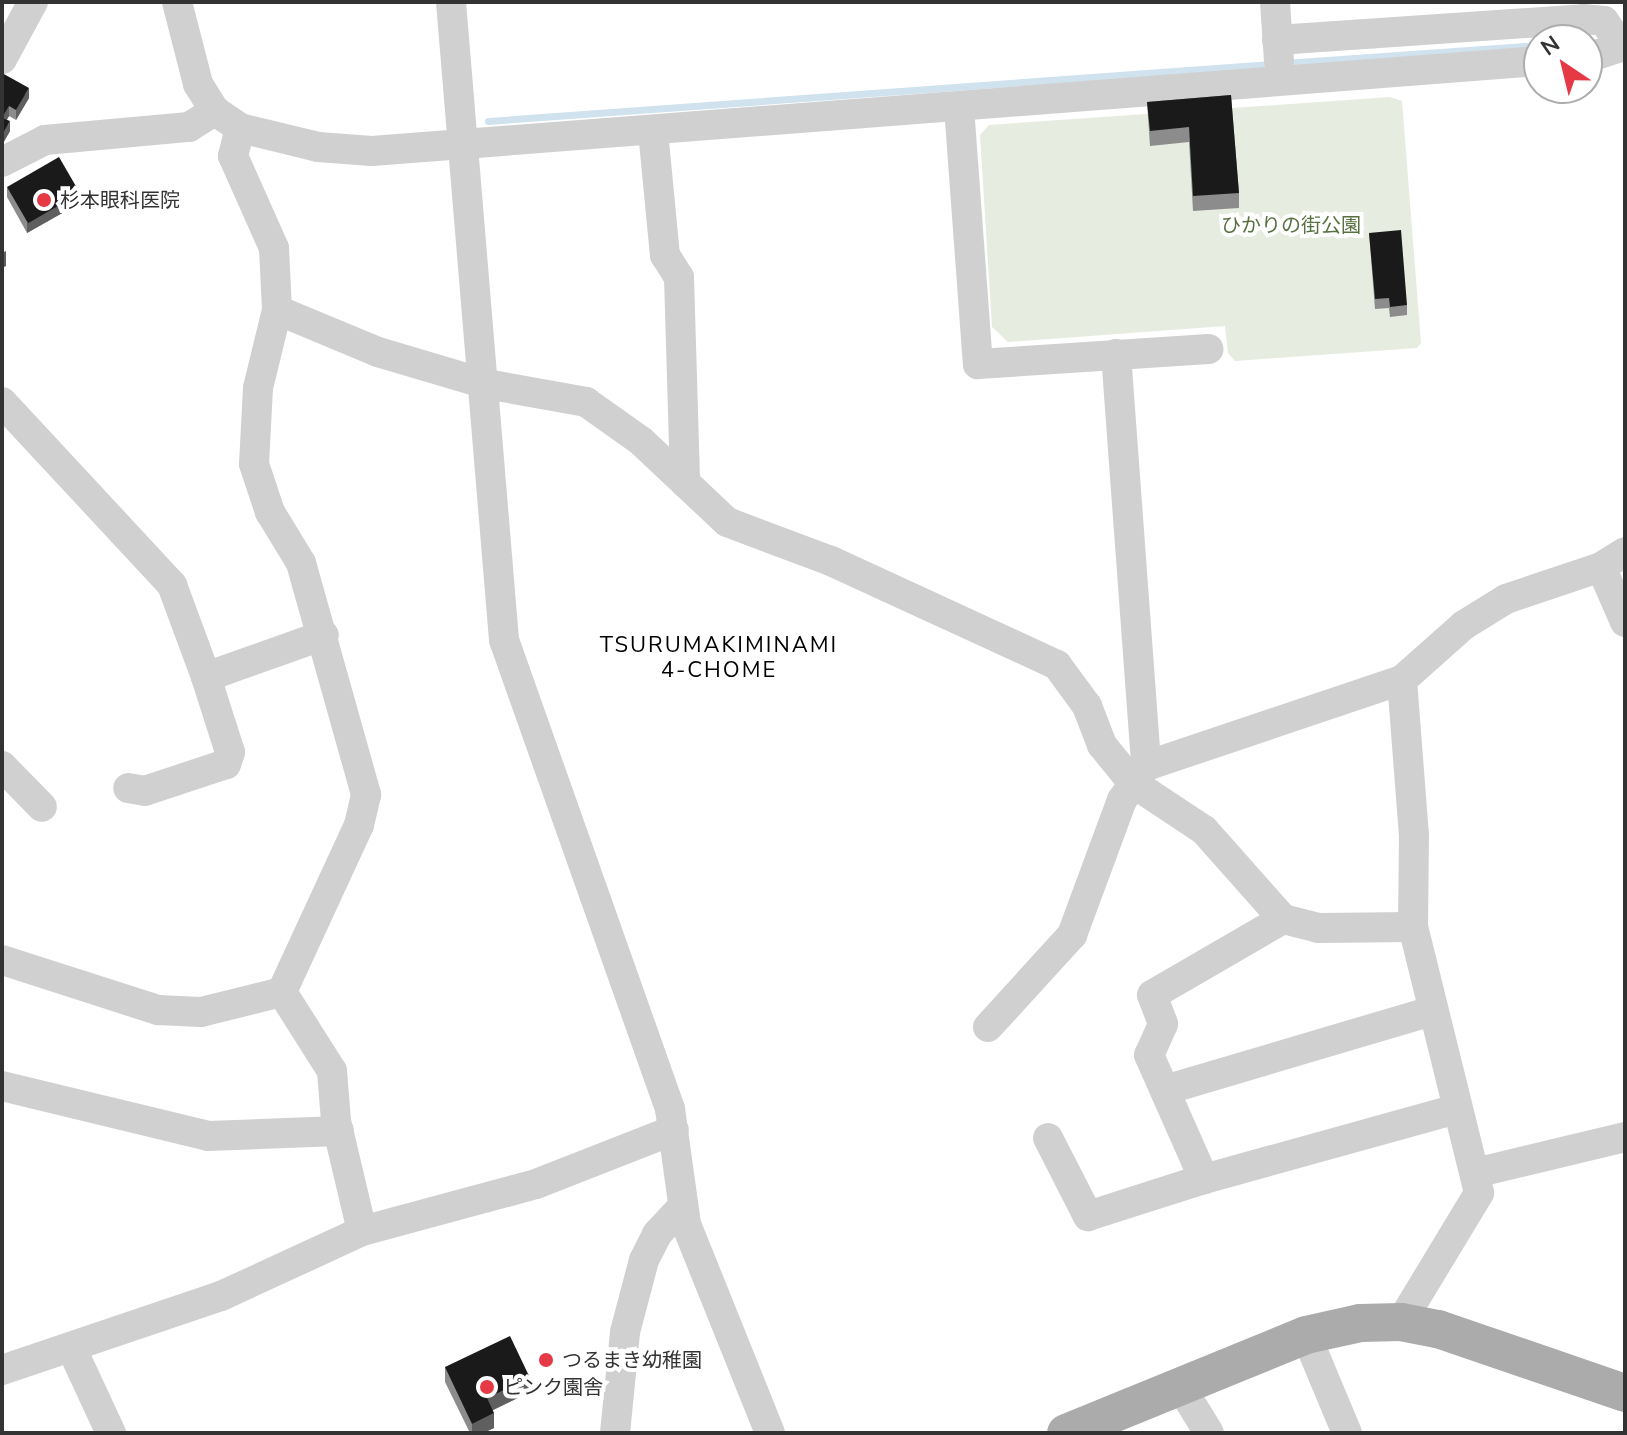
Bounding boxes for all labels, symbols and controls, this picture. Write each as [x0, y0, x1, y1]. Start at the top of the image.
north arrow [1523, 24, 1603, 104]
text: N [1535, 29, 1566, 63]
place label: 杉本眼科医院 [60, 188, 180, 212]
marker: 杉本眼科医院 [35, 191, 53, 209]
park label: ひかりの街公園 [1221, 213, 1361, 237]
district label: TSURUMAKIMINAMI 4-CHOME [600, 632, 838, 684]
place label: つるまき幼稚園 [562, 1348, 702, 1372]
marker: つるまき幼稚園 [537, 1351, 555, 1369]
place label: ピンク園舎 [503, 1375, 603, 1399]
marker: ピンク園舎 [478, 1378, 496, 1396]

